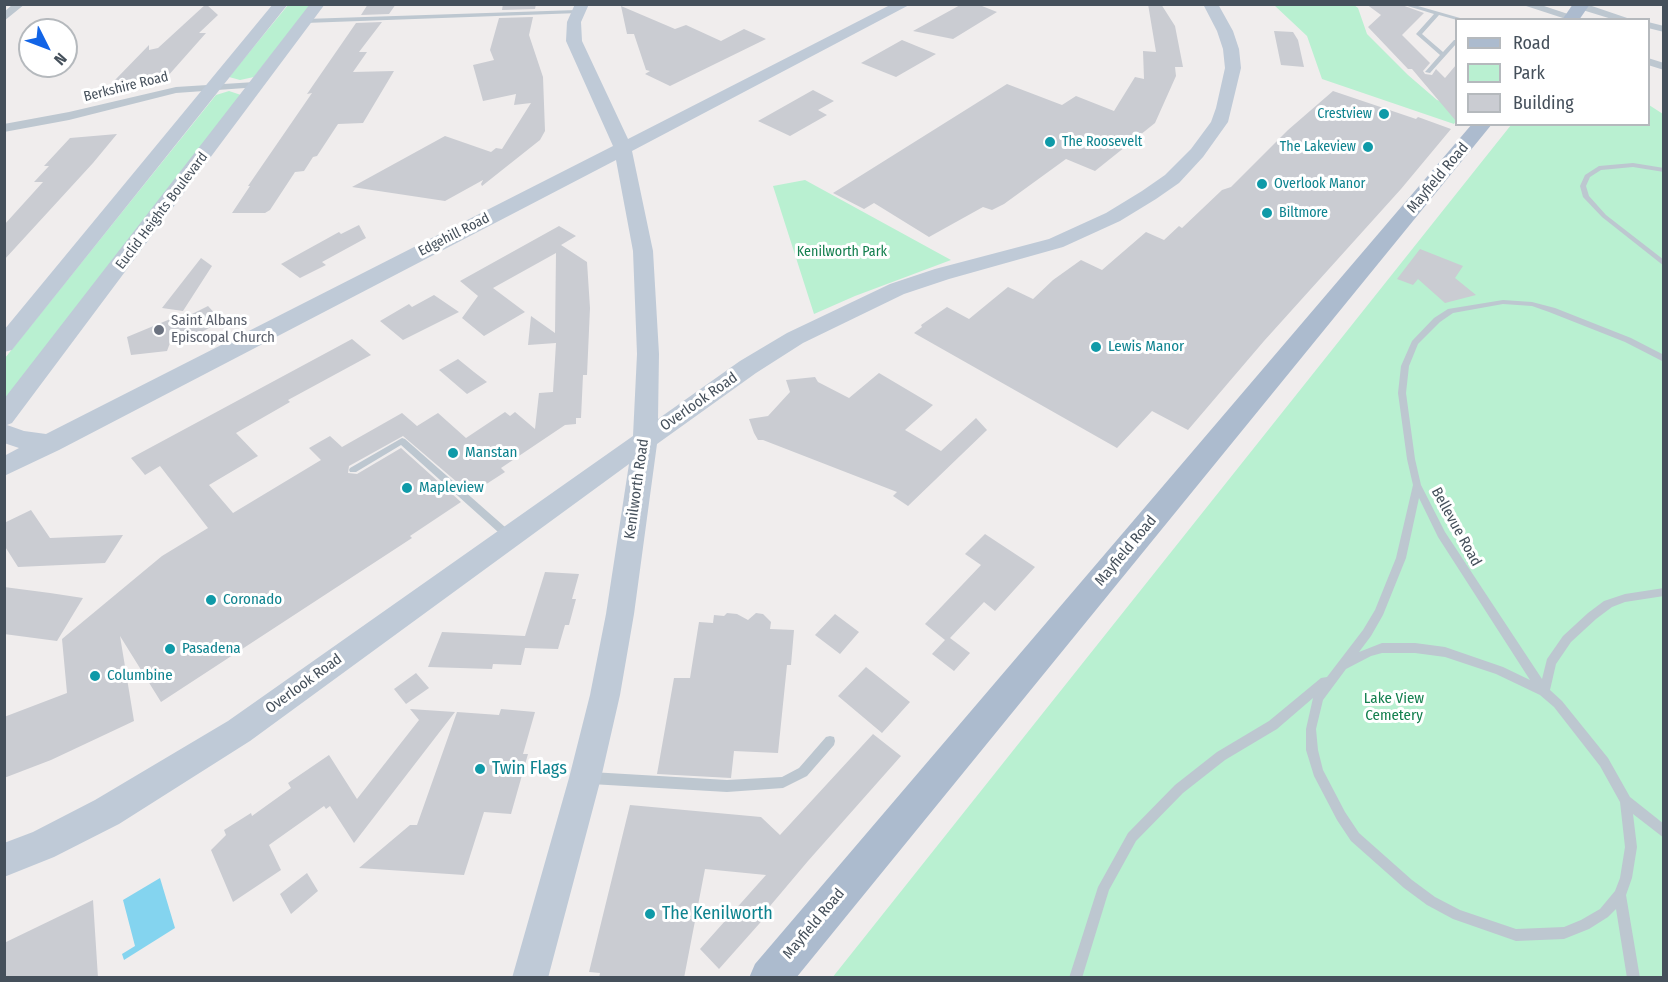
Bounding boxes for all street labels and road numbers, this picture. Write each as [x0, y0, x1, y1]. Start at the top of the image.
street label: Berkshire Road [82, 68, 170, 106]
street label: Mayfield Road [1403, 139, 1473, 217]
street label: Euclid Heights Boulevard [113, 149, 211, 273]
street label: Edgehill Road [416, 210, 492, 260]
street label: Overlook Road [657, 369, 741, 435]
street label: Kenilworth Road [621, 438, 653, 540]
street label: Bellevue Road [1427, 484, 1485, 570]
street label: Mayfield Road [1091, 512, 1161, 590]
street label: Overlook Road [262, 650, 346, 718]
street label: Mayfield Road [779, 885, 849, 963]

